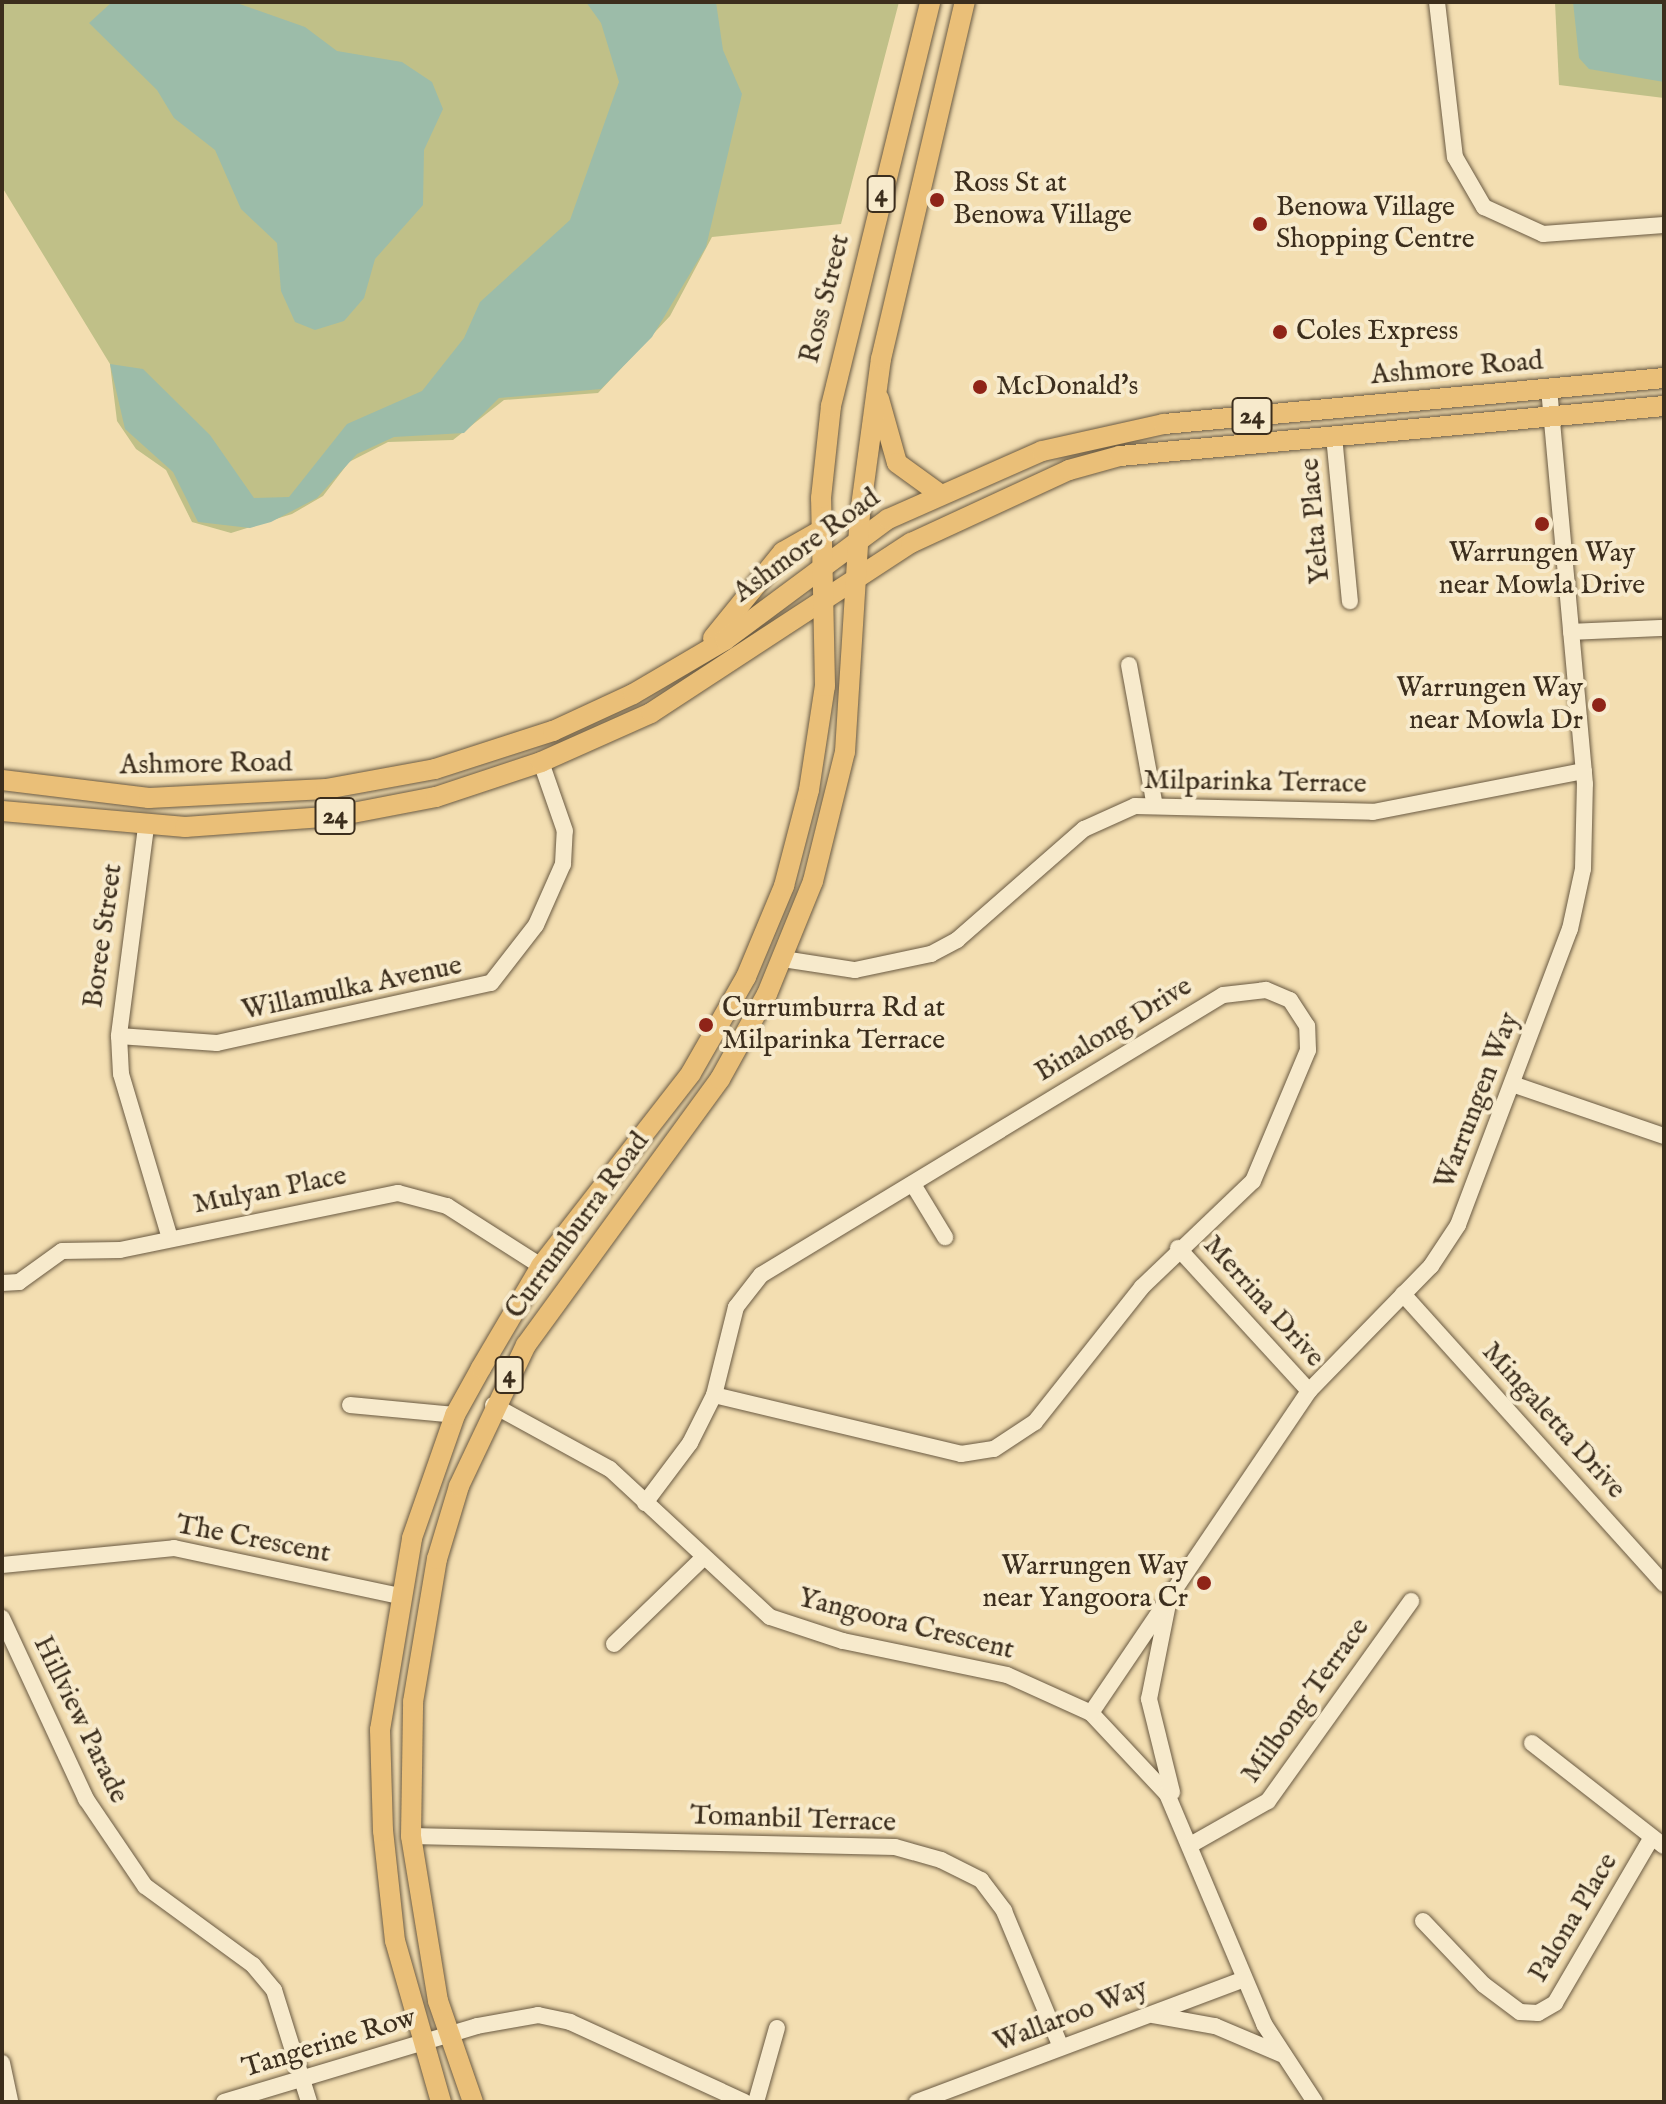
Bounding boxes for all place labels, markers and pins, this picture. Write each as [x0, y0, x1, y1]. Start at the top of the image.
place label: Ross St at Benowa Village [953, 167, 1132, 233]
marker: Ross St at Benowa Village [928, 191, 946, 209]
place label: Benowa Village Shopping Centre [1276, 191, 1475, 257]
marker: Benowa Village Shopping Centre [1251, 215, 1269, 233]
place label: Coles Express [1296, 315, 1458, 349]
marker: Coles Express [1271, 323, 1289, 341]
place label: McDonald's [996, 370, 1138, 404]
marker: McDonald's [971, 378, 989, 396]
marker: Warrungen Way near Mowla Drive [1533, 515, 1551, 533]
place label: Warrungen Way near Mowla Drive [1439, 537, 1645, 603]
place label: Warrungen Way near Mowla Dr [1396, 672, 1583, 738]
marker: Warrungen Way near Mowla Dr [1590, 696, 1608, 714]
place label: Currumburra Rd at Milparinka Terrace [722, 992, 945, 1058]
marker: Currumburra Rd at Milparinka Terrace [697, 1016, 715, 1034]
place label: Warrungen Way near Yangoora Cr [983, 1550, 1188, 1616]
marker: Warrungen Way near Yangoora Cr [1195, 1574, 1213, 1592]

